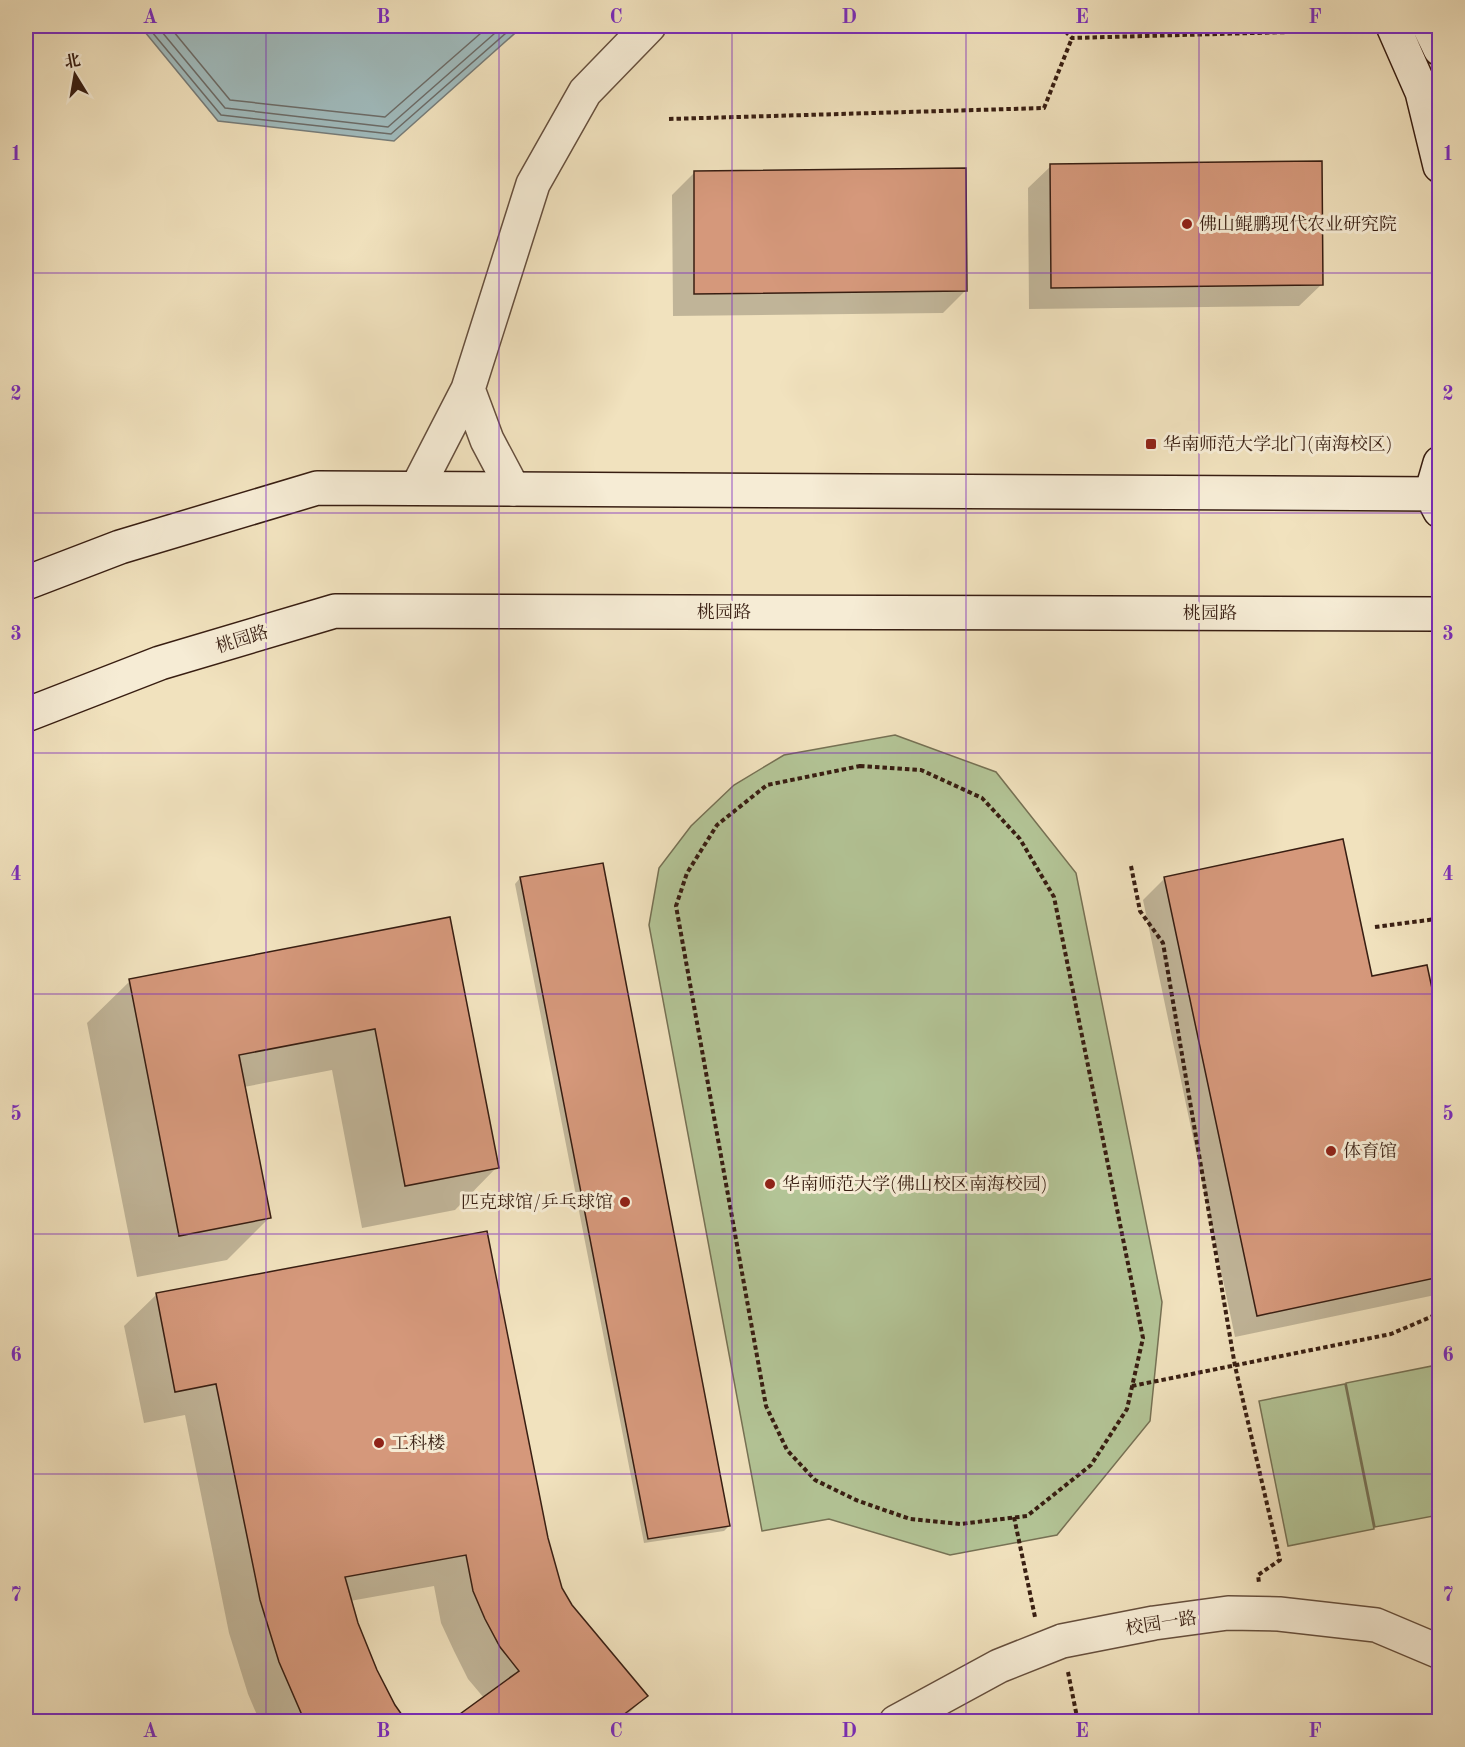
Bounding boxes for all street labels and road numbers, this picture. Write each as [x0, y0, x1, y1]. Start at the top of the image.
street label: 桃园路 [697, 602, 751, 622]
street label: 桃园路 [1183, 603, 1237, 623]
street label: 桃园路 [213, 622, 271, 656]
street label: 校园一路 [1124, 1607, 1198, 1639]

